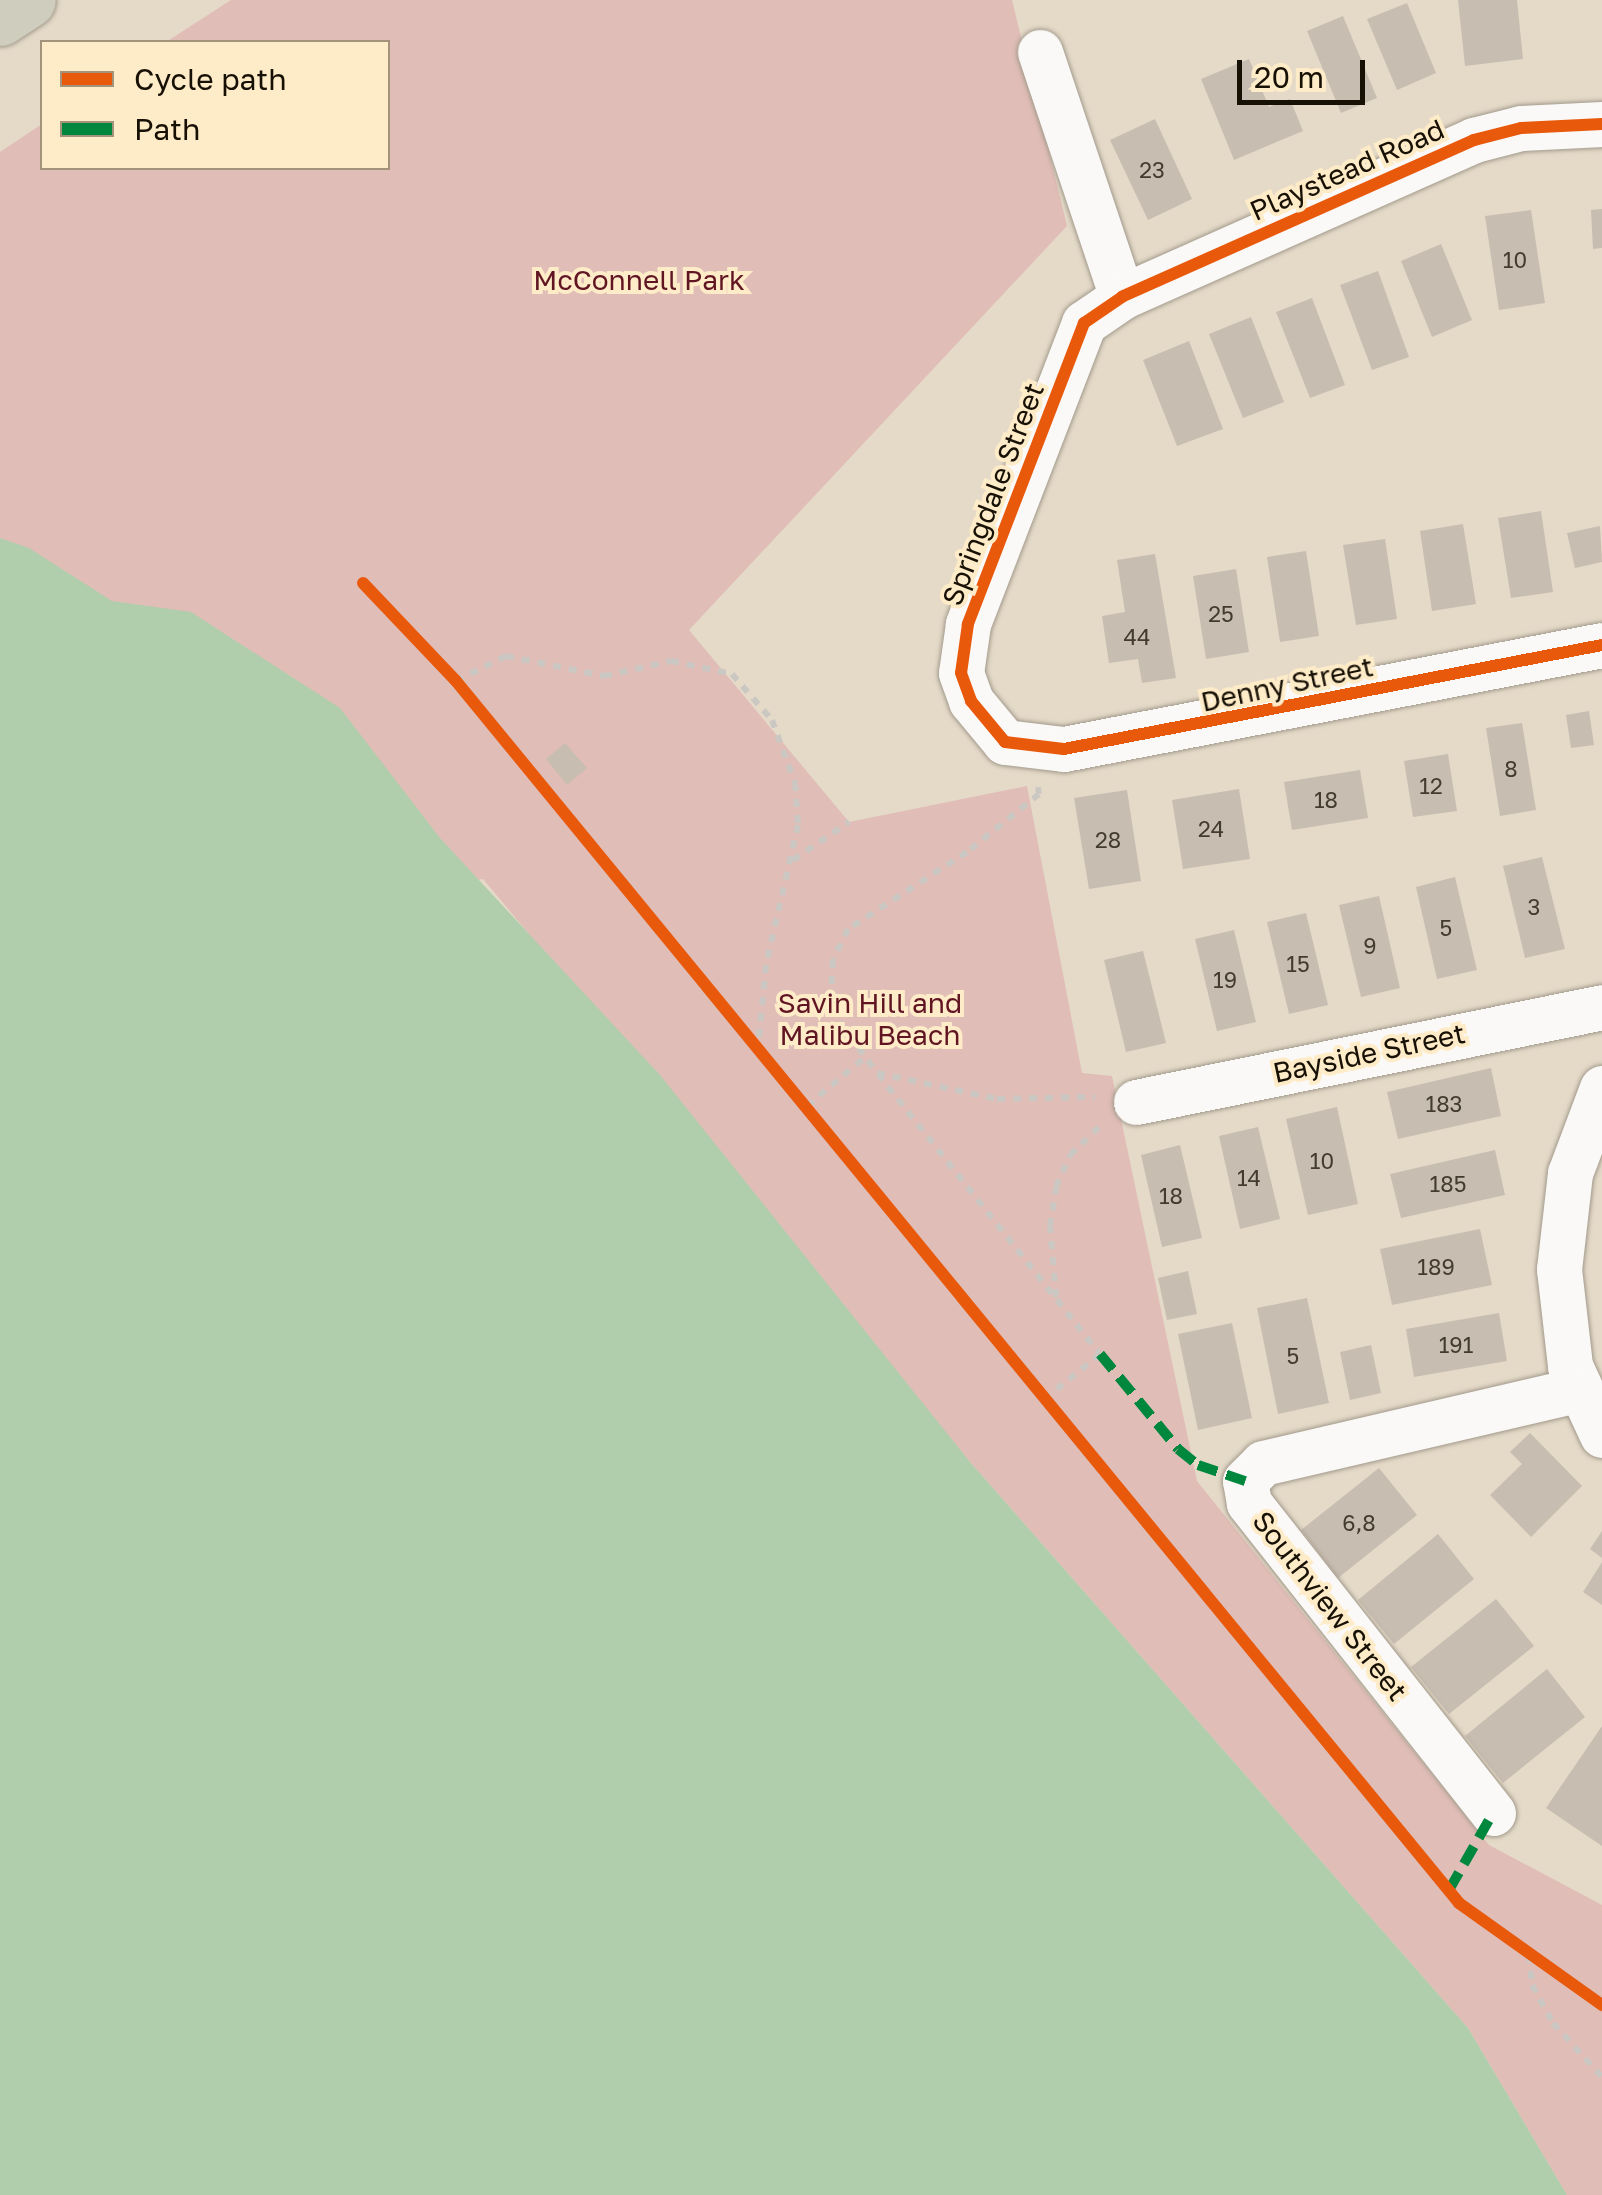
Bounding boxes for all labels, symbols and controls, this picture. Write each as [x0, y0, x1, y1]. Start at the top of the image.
legend [40, 40, 390, 170]
scale bar [1242, 40, 1370, 102]
text: 20 m [1254, 59, 1324, 95]
text: Cycle path [134, 61, 287, 97]
text: Path [134, 111, 200, 147]
street label: Playstead Road [1245, 112, 1449, 228]
house number: 23 [1139, 157, 1165, 183]
house number: 10 [1503, 247, 1527, 273]
park label: McConnell Park [533, 263, 745, 297]
street label: Springdale Street [935, 378, 1051, 610]
house number: 25 [1208, 601, 1234, 627]
house number: 44 [1124, 624, 1150, 650]
street label: Denny Street [1198, 649, 1376, 719]
house number: 8 [1504, 756, 1518, 782]
house number: 12 [1419, 773, 1443, 799]
house number: 18 [1314, 787, 1338, 813]
house number: 24 [1198, 816, 1224, 842]
house number: 28 [1095, 827, 1121, 853]
house number: 3 [1528, 894, 1540, 920]
house number: 5 [1440, 915, 1452, 941]
house number: 9 [1363, 933, 1377, 959]
house number: 15 [1286, 951, 1310, 977]
house number: 19 [1213, 967, 1237, 993]
park label: Savin Hill and Malibu Beach [778, 986, 962, 1052]
street label: Bayside Street [1270, 1016, 1468, 1090]
house number: 183 [1426, 1091, 1462, 1117]
house number: 10 [1310, 1148, 1334, 1174]
house number: 14 [1237, 1165, 1261, 1191]
house number: 185 [1430, 1171, 1466, 1197]
house number: 18 [1159, 1183, 1183, 1209]
house number: 189 [1417, 1254, 1455, 1280]
house number: 191 [1439, 1332, 1473, 1358]
house number: 5 [1287, 1343, 1299, 1369]
street label: Southview Street [1246, 1505, 1414, 1707]
house number: 6,8 [1342, 1510, 1376, 1536]

